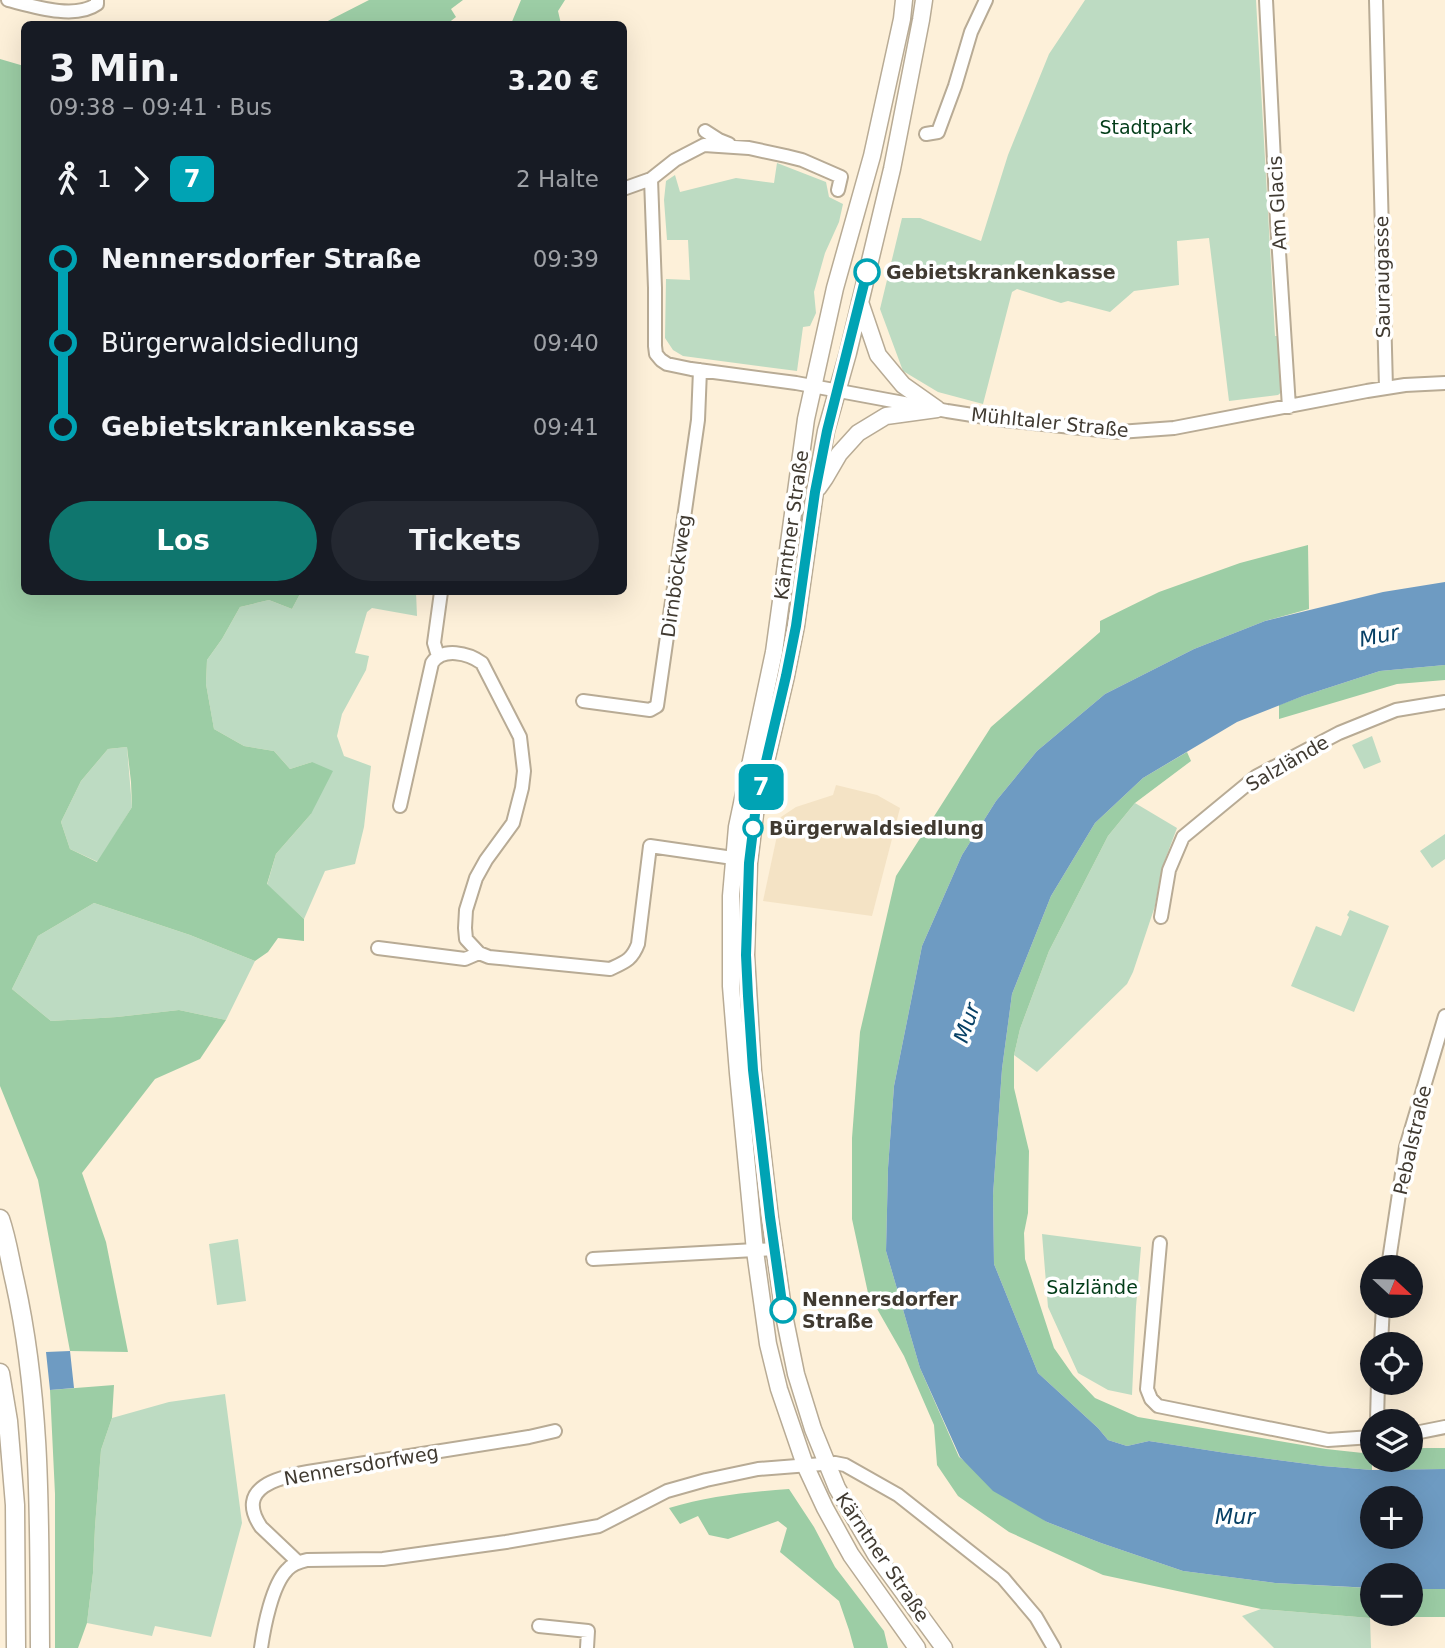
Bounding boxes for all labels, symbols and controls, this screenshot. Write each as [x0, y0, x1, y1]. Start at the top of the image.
text: 3 Min. [49, 46, 181, 90]
text: 3.20 € [508, 66, 599, 96]
text: 09:38 – 09:41 · Bus [49, 94, 272, 120]
park label: Stadtpark [1099, 116, 1193, 138]
street label: Am Glacis [1264, 155, 1290, 251]
icon: walk [49, 160, 87, 198]
icon: forward [122, 160, 160, 198]
text: 7 [184, 165, 200, 193]
text: 1 [97, 166, 112, 192]
text: 2 Halte [516, 166, 599, 192]
street label: Sauraugasse [1370, 216, 1394, 338]
text: Nennersdorfer Straße [101, 244, 421, 274]
text: 09:39 [533, 246, 599, 272]
marker: Gebietskrankenkasse [854, 259, 880, 285]
place label: Gebietskrankenkasse [886, 261, 1116, 283]
text: Bürgerwaldsiedlung [101, 328, 360, 358]
text: 09:40 [533, 330, 599, 356]
street label: Mühltaler Straße [970, 403, 1130, 441]
text: Gebietskrankenkasse [101, 412, 415, 442]
text: 09:41 [533, 414, 599, 440]
street label: Kärntner Straße [770, 449, 812, 601]
button: Los [49, 501, 317, 581]
button: Tickets [331, 501, 599, 581]
street label: Dirnböckweg [656, 513, 696, 639]
water label: Mur [1357, 620, 1402, 652]
street label: Salzlände [1242, 731, 1332, 795]
line badge: 7 [738, 764, 784, 810]
text: 7 [753, 773, 769, 801]
place label: Bürgerwaldsiedlung [769, 817, 984, 839]
marker: Bürgerwaldsiedlung [743, 818, 763, 838]
water label: Mur [949, 999, 985, 1046]
street label: Pebalstraße [1389, 1083, 1435, 1197]
north arrow [1360, 1255, 1423, 1318]
map controls [1360, 1255, 1423, 1626]
park label: Salzlände [1046, 1276, 1138, 1298]
place label: Nennersdorfer Straße [802, 1288, 959, 1332]
marker: Nennersdorfer Straße [770, 1297, 796, 1323]
button: locate [1360, 1332, 1423, 1395]
button: layers [1360, 1409, 1423, 1472]
street label: Nennersdorfweg [282, 1441, 440, 1489]
button: + [1360, 1486, 1423, 1549]
street label: Kärntner Straße [832, 1488, 934, 1626]
water label: Mur [1215, 1505, 1256, 1529]
button: − [1360, 1563, 1423, 1626]

